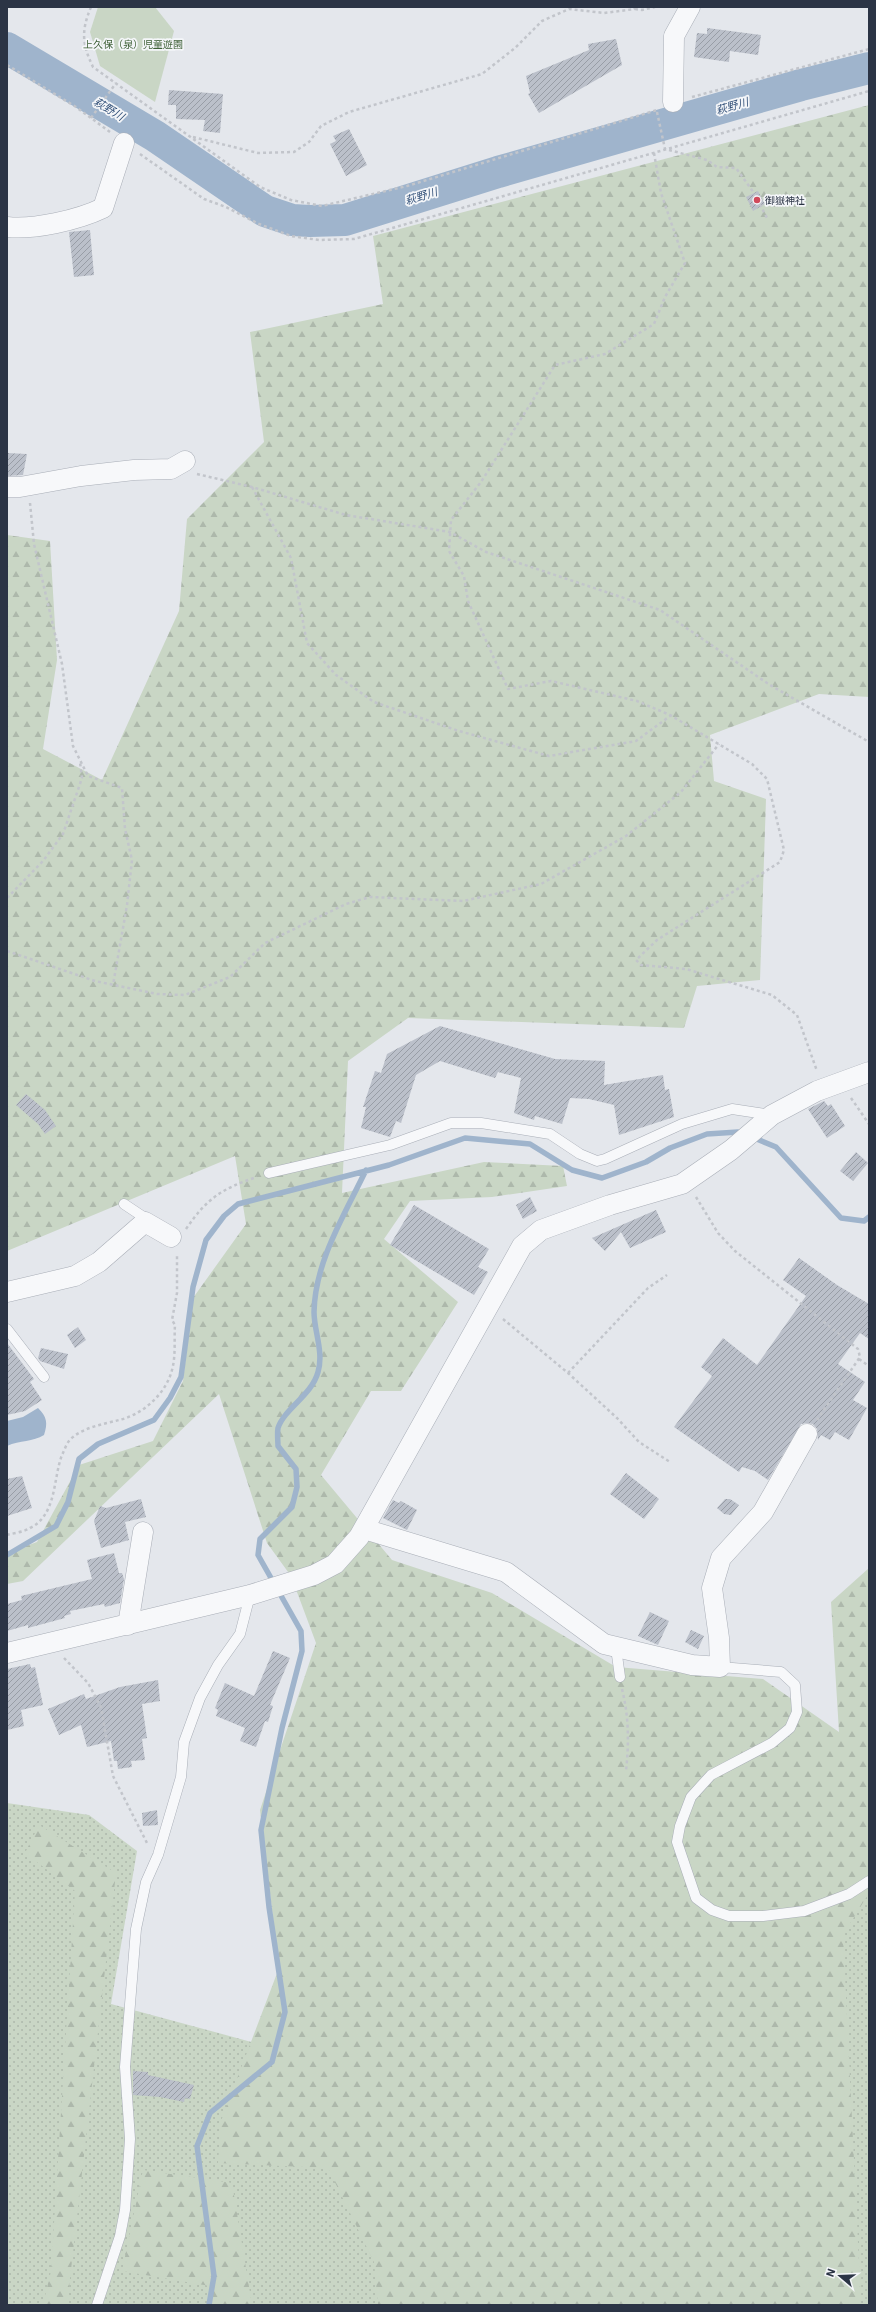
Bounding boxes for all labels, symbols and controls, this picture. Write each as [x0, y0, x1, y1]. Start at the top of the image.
park label: 上久保（泉）児童遊園 [83, 38, 183, 51]
water label: 萩野川 [714, 94, 751, 117]
water label: 萩野川 [91, 95, 128, 124]
water label: 萩野川 [403, 184, 440, 208]
place label: 御嶽神社 [765, 194, 805, 207]
marker: 御嶽神社 [752, 195, 762, 205]
north arrow [820, 2256, 860, 2296]
text: N [823, 2267, 838, 2279]

